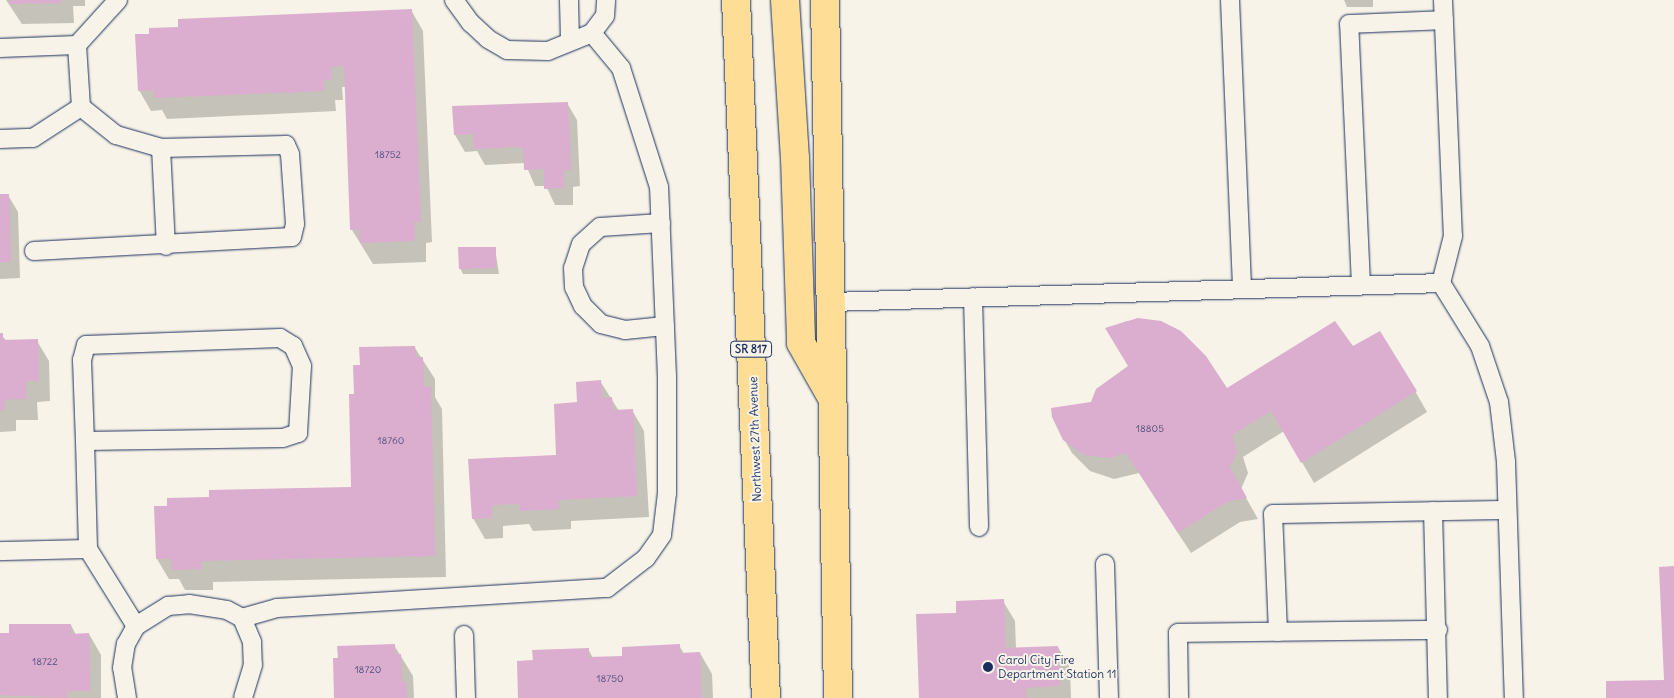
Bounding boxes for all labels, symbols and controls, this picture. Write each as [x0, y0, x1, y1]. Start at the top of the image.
house number: 18752 [375, 149, 401, 161]
road number: SR 817 [730, 340, 772, 358]
street label: Northwest 27th Avenue [746, 376, 764, 502]
house number: 18805 [1136, 423, 1164, 435]
house number: 18760 [378, 435, 404, 447]
place label: Carol City Fire Department Station 11 [998, 653, 1117, 681]
house number: 18722 [32, 656, 58, 668]
marker: Carol City Fire Department Station 11 [982, 661, 994, 673]
house number: 18720 [355, 664, 381, 676]
house number: 18750 [597, 673, 623, 685]

